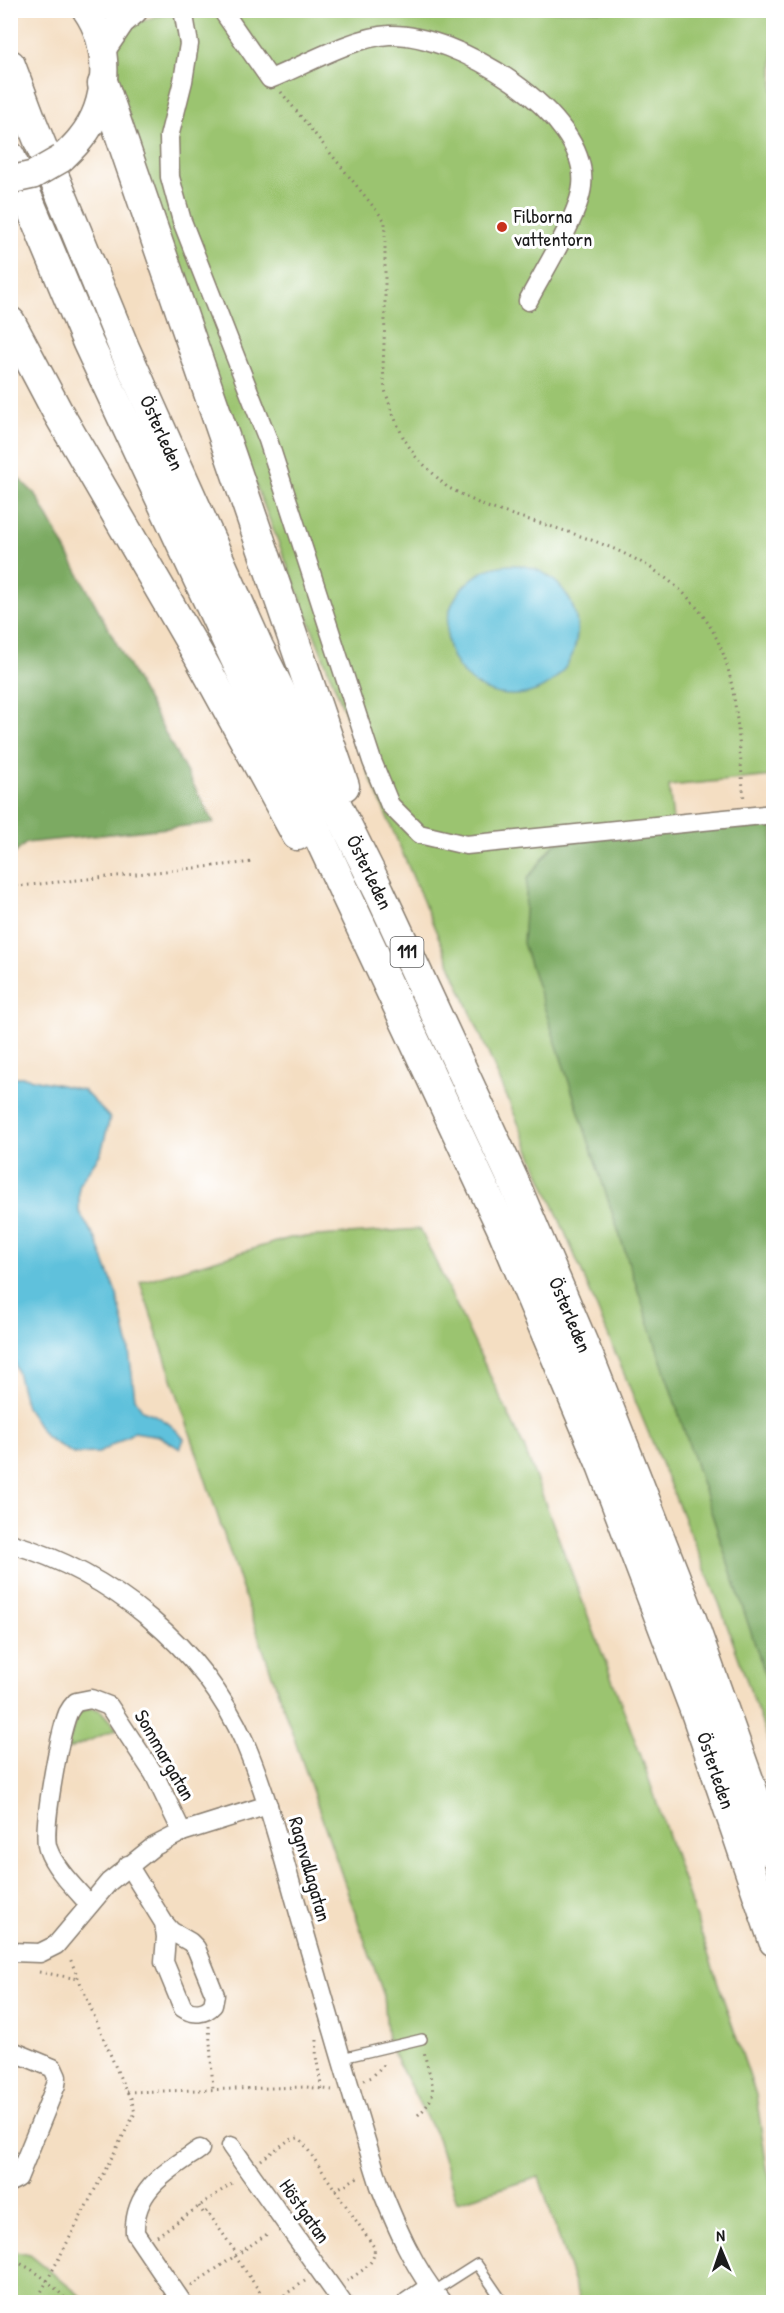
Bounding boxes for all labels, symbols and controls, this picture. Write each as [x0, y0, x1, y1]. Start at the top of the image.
place label: Filborna vattentorn [513, 202, 592, 252]
marker: Filborna vattentorn [495, 220, 509, 234]
street label: Österleden [134, 391, 191, 474]
street label: Österleden [340, 830, 400, 913]
road number: 111 [390, 937, 424, 967]
street label: Österleden [543, 1273, 599, 1356]
street label: Sommargatan [129, 1704, 202, 1805]
street label: Österleden [691, 1728, 742, 1812]
street label: Ragnvallagatan [283, 1813, 338, 1924]
street label: Höstgatan [274, 2173, 337, 2248]
north arrow [691, 2220, 751, 2280]
text: N [716, 2224, 726, 2246]

